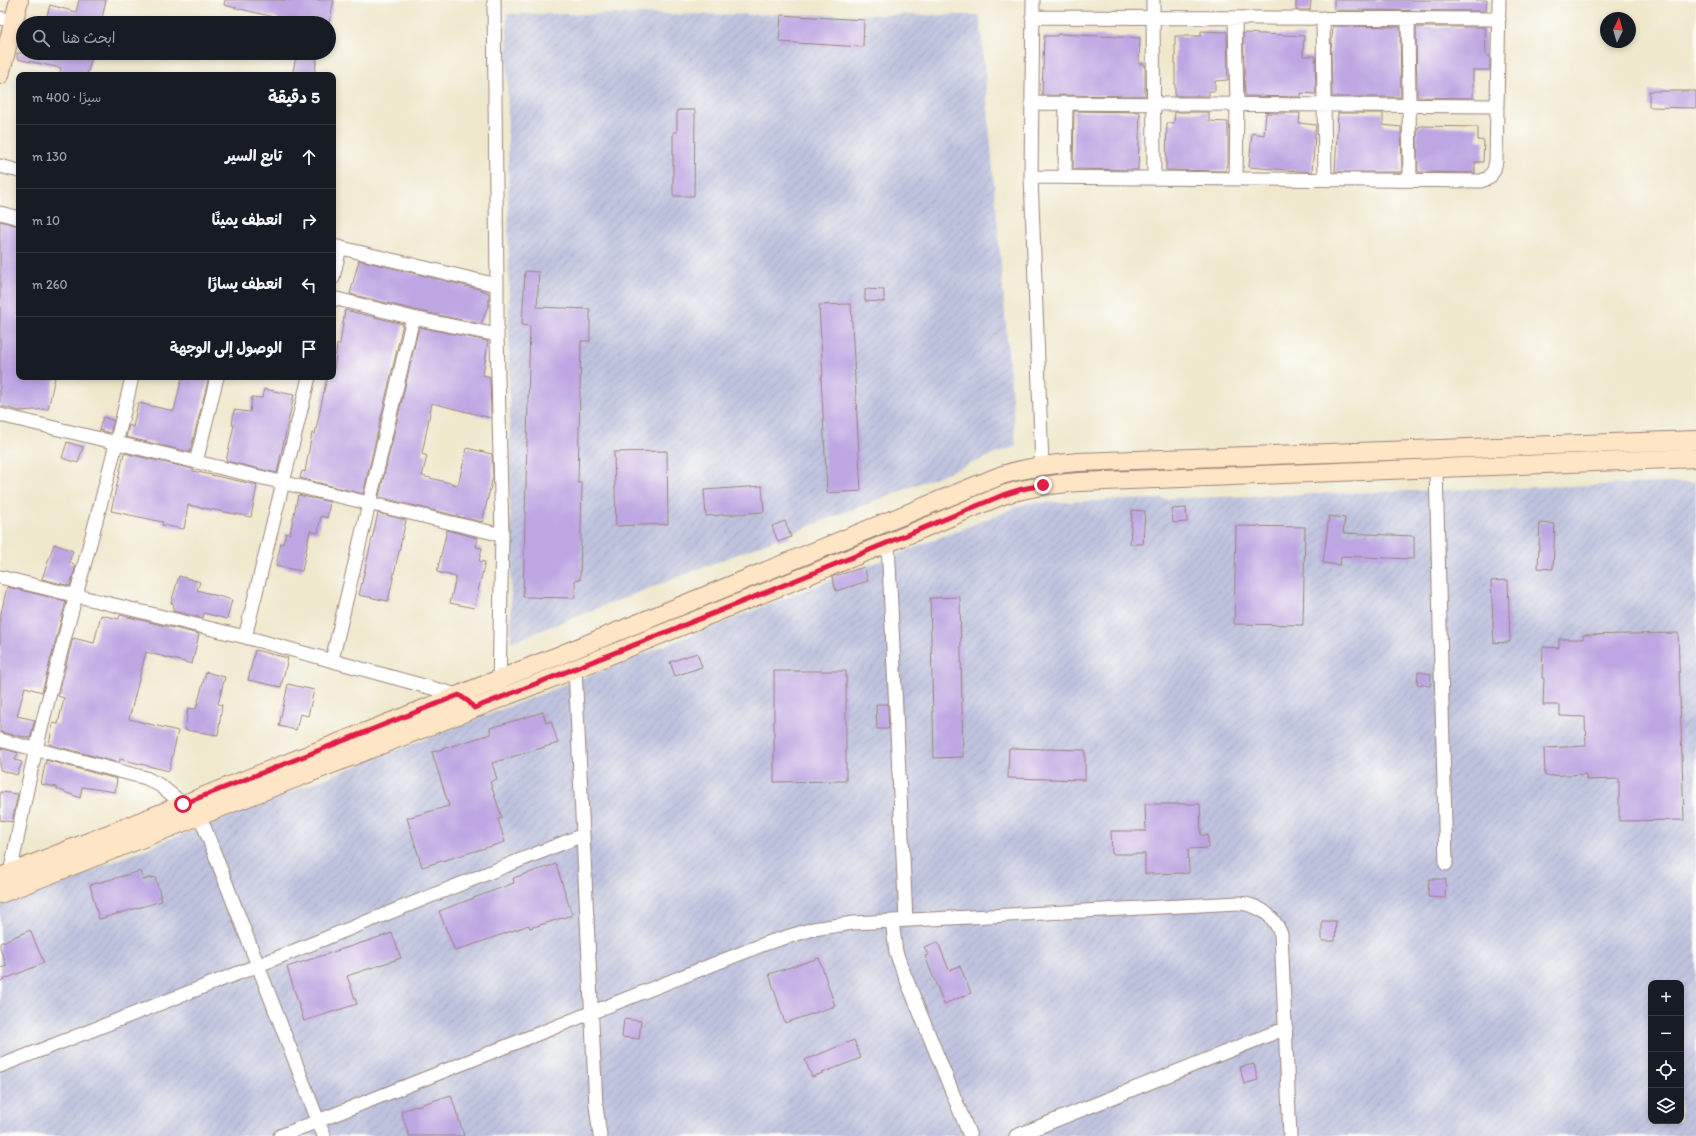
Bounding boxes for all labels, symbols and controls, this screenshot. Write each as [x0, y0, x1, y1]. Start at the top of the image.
north arrow [1600, 12, 1636, 48]
search box [16, 16, 336, 60]
icon: search [30, 27, 52, 49]
text: ابحث هنا [62, 29, 116, 47]
text: 5 دقيقة [268, 87, 320, 107]
text: سيرًا · 400 m [32, 90, 101, 105]
icon: ahead [298, 146, 320, 168]
text: تابع السير [225, 147, 282, 165]
text: 130 m [32, 149, 67, 164]
icon: right [298, 210, 320, 232]
text: انعطف يمينًا [212, 211, 282, 229]
text: 10 m [32, 213, 60, 228]
icon: left [298, 274, 320, 296]
text: انعطف يسارًا [208, 275, 282, 293]
text: 260 m [32, 277, 68, 292]
icon: arrive [298, 338, 320, 360]
text: الوصول إلى الوجهة [170, 339, 282, 357]
route end [1034, 476, 1052, 494]
route start [174, 795, 192, 813]
map controls [1648, 980, 1684, 1124]
button: + [1648, 980, 1684, 1016]
button: − [1648, 1016, 1684, 1052]
button: locate [1648, 1052, 1684, 1088]
button: layers [1648, 1088, 1684, 1124]

